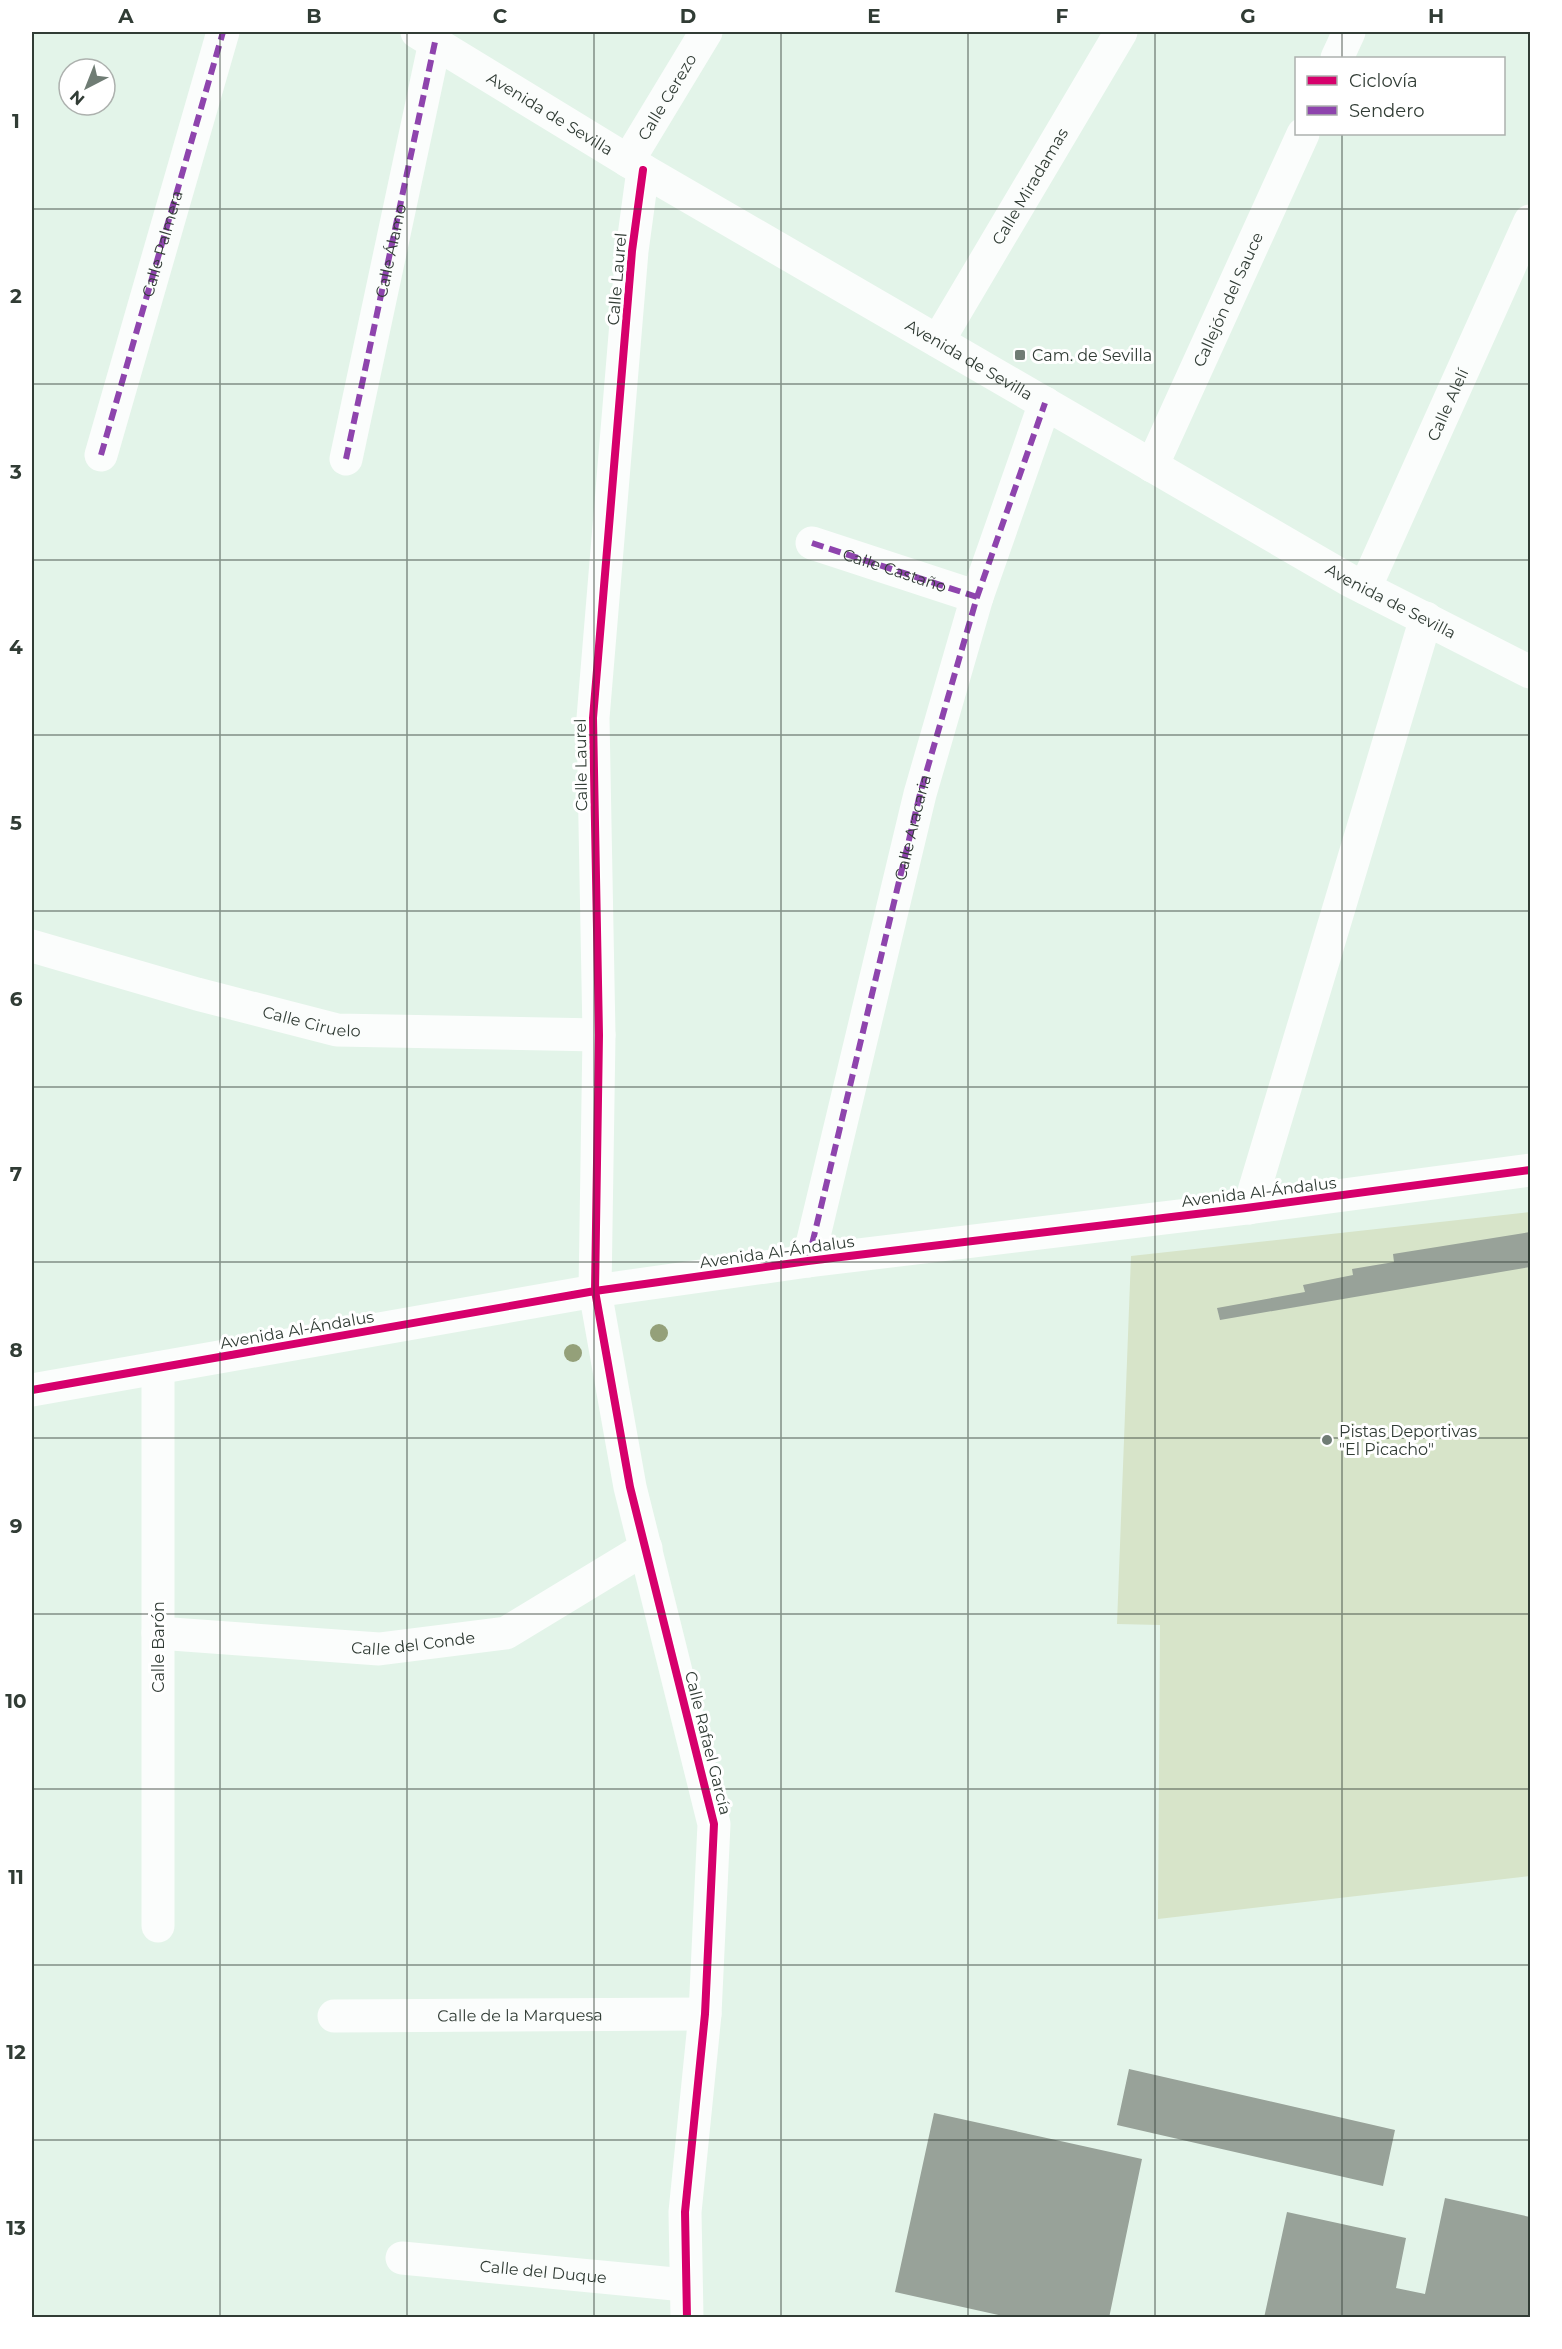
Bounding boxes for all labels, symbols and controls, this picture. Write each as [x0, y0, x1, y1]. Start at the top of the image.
text: A [117, 4, 134, 28]
text: B [306, 4, 322, 28]
text: C [493, 4, 508, 28]
text: D [680, 4, 696, 28]
text: E [867, 4, 881, 28]
text: F [1056, 4, 1069, 28]
text: G [1240, 4, 1256, 28]
text: H [1428, 4, 1444, 28]
street label: Calle Cerezo [633, 50, 700, 144]
north arrow [57, 57, 117, 117]
legend [1295, 57, 1505, 135]
street label: Avenida de Sevilla [484, 68, 617, 159]
text: Ciclovía [1349, 70, 1418, 92]
text: N [66, 86, 88, 109]
text: Sendero [1349, 100, 1424, 122]
text: 1 [12, 109, 20, 133]
street label: Calle Miradamas [988, 124, 1072, 248]
street label: Calle Palmera [138, 188, 186, 299]
street label: Calle Álamo [371, 202, 410, 299]
street label: Callejón del Sauce [1189, 229, 1267, 370]
street label: Calle Laurel [603, 232, 631, 326]
text: 2 [10, 284, 22, 308]
street label: Avenida de Sevilla [902, 315, 1036, 404]
place label: Cam. de Sevilla [1032, 346, 1152, 365]
marker: Cam. de Sevilla [1013, 348, 1027, 362]
street label: Calle Alelí [1423, 365, 1472, 444]
text: 3 [9, 460, 22, 484]
street label: Calle Castaño [840, 544, 949, 596]
street label: Avenida de Sevilla [1322, 559, 1459, 642]
text: 4 [9, 635, 23, 659]
street label: Calle Laurel [571, 718, 591, 812]
street label: Calle Aracaria [890, 772, 935, 882]
text: 5 [10, 811, 22, 835]
text: 6 [10, 987, 23, 1011]
street label: Calle Ciruelo [261, 1002, 361, 1040]
text: 7 [10, 1162, 22, 1186]
street label: Avenida Al-Ándalus [1181, 1173, 1338, 1211]
street label: Avenida Al-Ándalus [699, 1232, 856, 1272]
street label: Avenida Al-Ándalus [219, 1307, 376, 1353]
text: 8 [9, 1338, 23, 1362]
place label: Pistas Deportivas "El Picacho" [1339, 1422, 1477, 1459]
marker: Pistas Deportivas "El Picacho" [1320, 1433, 1334, 1447]
text: 9 [10, 1514, 22, 1538]
street label: Calle Barón [149, 1601, 168, 1693]
street label: Calle del Conde [350, 1627, 476, 1659]
street label: Calle Rafael García [681, 1669, 735, 1817]
text: 10 [5, 1689, 27, 1713]
text: 11 [8, 1865, 24, 1889]
street label: Calle de la Marquesa [437, 2005, 603, 2025]
text: 12 [6, 2040, 26, 2064]
text: 13 [6, 2216, 26, 2240]
street label: Calle del Duque [479, 2256, 608, 2287]

